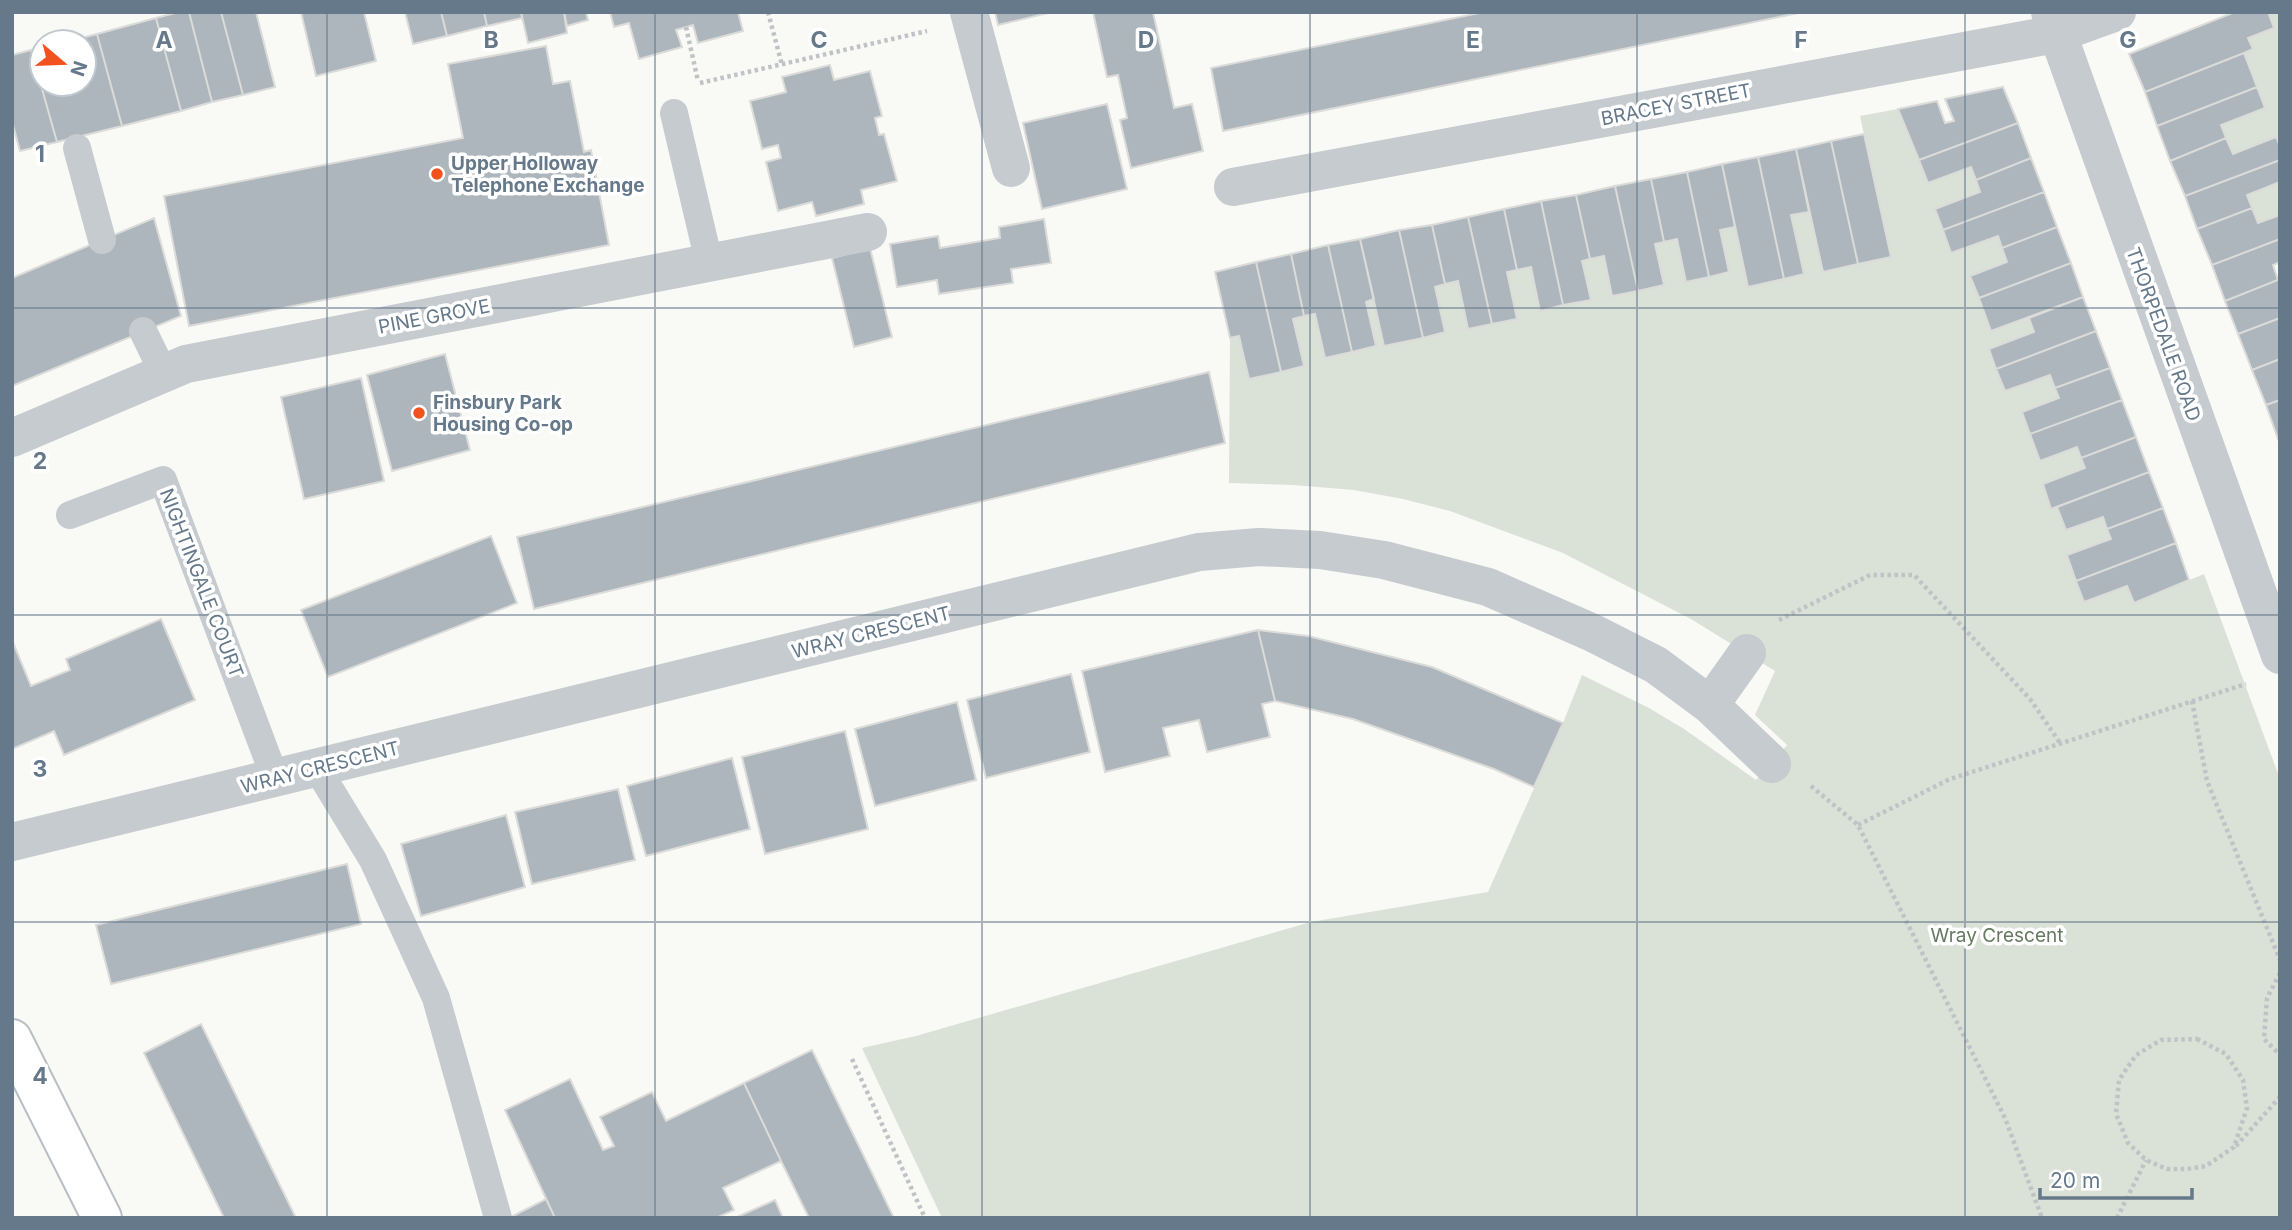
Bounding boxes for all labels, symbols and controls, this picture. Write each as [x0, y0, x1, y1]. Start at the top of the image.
text: A [155, 26, 173, 54]
text: B [483, 26, 499, 54]
text: C [810, 26, 828, 54]
text: D [1138, 26, 1154, 54]
text: E [1466, 26, 1480, 54]
text: F [1794, 26, 1808, 54]
text: G [2119, 26, 2137, 54]
north arrow [28, 28, 98, 98]
text: N [65, 58, 92, 79]
street label: BRACEY STREET [1599, 79, 1753, 130]
text: 1 [35, 140, 45, 168]
place label: Upper Holloway Telephone Exchange [451, 152, 644, 197]
marker: Upper Holloway Telephone Exchange [429, 166, 445, 182]
street label: THORPEDALE ROAD [2121, 244, 2206, 424]
street label: PINE GROVE [376, 294, 492, 339]
place label: Finsbury Park Housing Co-op [433, 391, 573, 436]
marker: Finsbury Park Housing Co-op [411, 405, 427, 421]
text: 2 [33, 447, 47, 475]
street label: NIGHTINGALE COURT [155, 485, 248, 681]
street label: WRAY CRESCENT [790, 602, 953, 663]
street label: WRAY CRESCENT [239, 737, 402, 798]
text: 3 [33, 755, 47, 783]
park label: Wray Crescent [1931, 924, 2063, 947]
text: 4 [32, 1062, 48, 1090]
scale bar [2040, 1156, 2192, 1200]
text: 20 m [2050, 1168, 2100, 1193]

